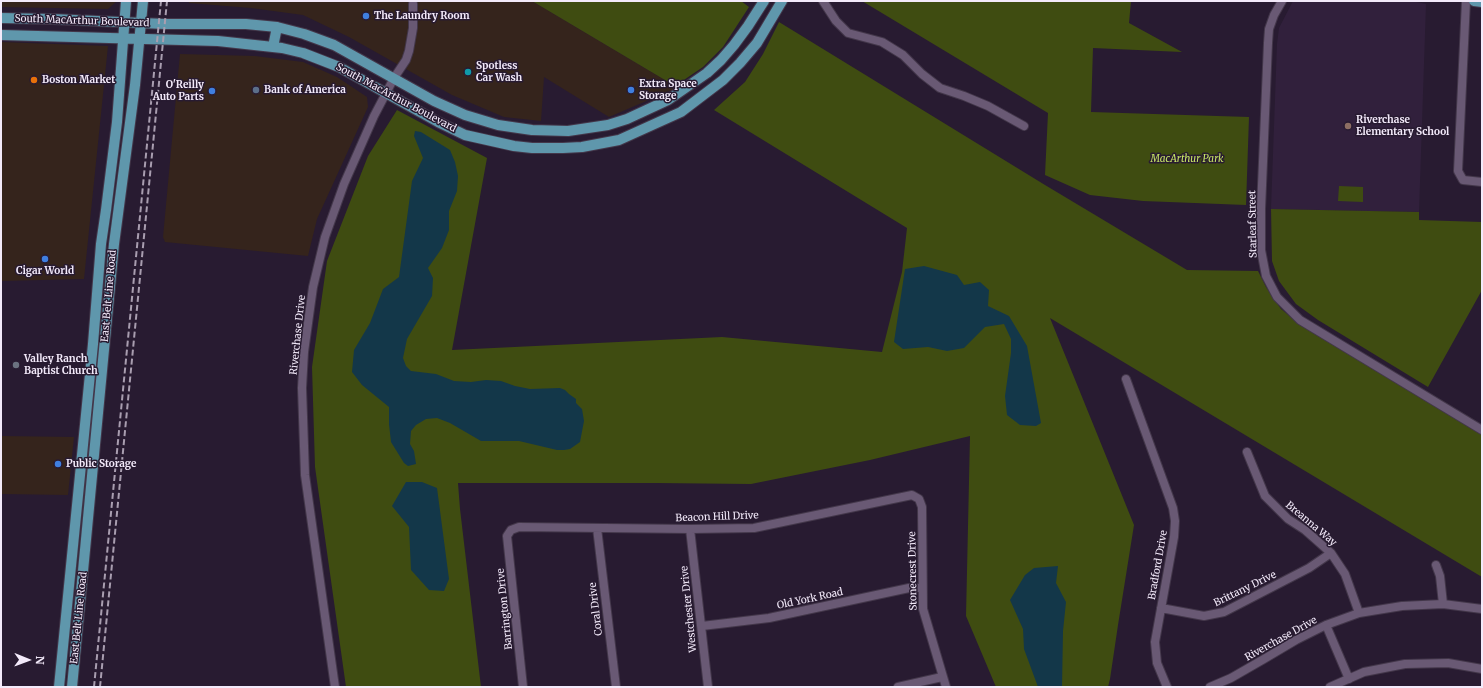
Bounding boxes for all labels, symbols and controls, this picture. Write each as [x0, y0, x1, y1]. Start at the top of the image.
place label: The Laundry Room [374, 10, 470, 22]
marker: The Laundry Room [361, 11, 371, 21]
street label: South MacArthur Boulevard [14, 13, 150, 29]
place label: Spotless Car Wash [476, 60, 522, 84]
street label: South MacArthur Boulevard [334, 61, 458, 135]
marker: Spotless Car Wash [463, 67, 473, 77]
place label: Boston Market [42, 74, 115, 86]
marker: Boston Market [29, 75, 39, 85]
place label: Extra Space Storage [639, 78, 697, 102]
place label: O'Reilly Auto Parts [153, 79, 204, 102]
place label: Bank of America [264, 84, 346, 96]
marker: Bank of America [251, 85, 261, 95]
marker: Extra Space Storage [626, 85, 636, 95]
marker: O'Reilly Auto Parts [207, 86, 217, 96]
place label: Riverchase Elementary School [1356, 114, 1449, 138]
marker: Riverchase Elementary School [1343, 121, 1353, 131]
park label: MacArthur Park [1151, 153, 1223, 165]
street label: Starleaf Street [1246, 190, 1260, 258]
street label: East Belt Line Road [99, 249, 119, 343]
marker: Cigar World [40, 254, 50, 264]
place label: Cigar World [16, 265, 74, 277]
street label: Riverchase Drive [288, 294, 308, 376]
place label: Valley Ranch Baptist Church [24, 353, 98, 376]
marker: Valley Ranch Baptist Church [11, 360, 21, 370]
place label: Public Storage [66, 458, 136, 470]
marker: Public Storage [53, 459, 63, 469]
street label: Breanna Way [1283, 499, 1339, 549]
street label: Beacon Hill Drive [675, 510, 759, 524]
street label: Bradford Drive [1146, 529, 1170, 601]
street label: Stonecrest Drive [906, 531, 920, 611]
street label: Westchester Drive [678, 565, 700, 653]
street label: Barrington Drive [495, 568, 515, 650]
street label: Brittany Drive [1212, 569, 1278, 609]
street label: East Belt Line Road [68, 571, 90, 665]
street label: Coral Drive [587, 582, 605, 636]
street label: Old York Road [776, 586, 844, 612]
street label: Riverchase Drive [1243, 614, 1319, 664]
north arrow [8, 640, 48, 680]
text: N [33, 656, 47, 665]

